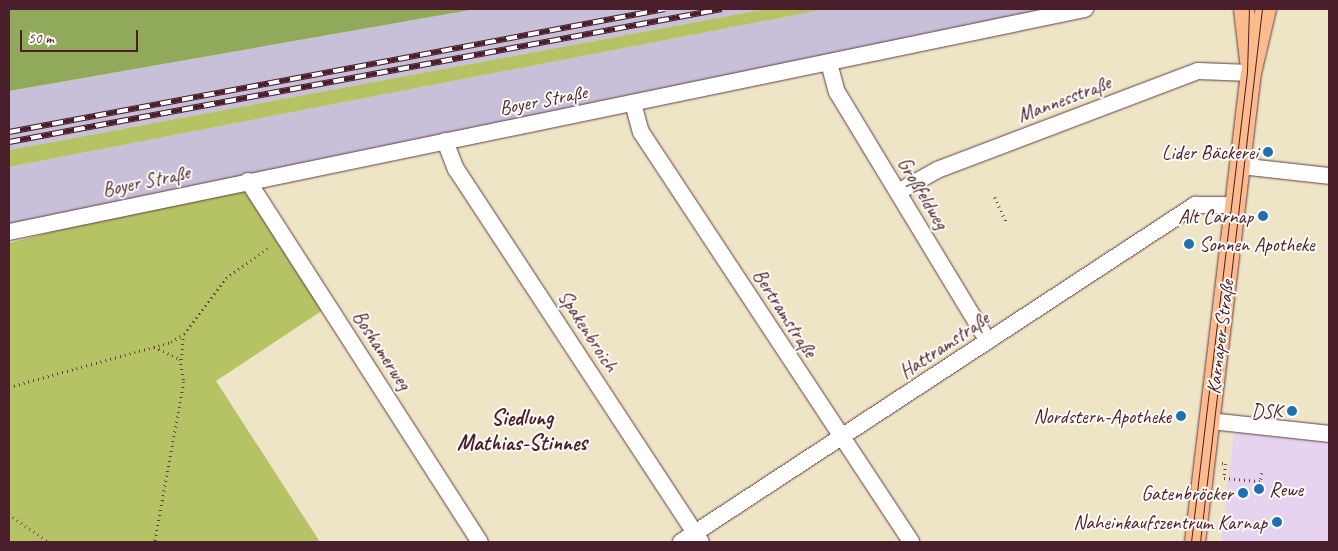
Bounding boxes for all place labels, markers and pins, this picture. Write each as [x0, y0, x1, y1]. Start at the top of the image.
place label: Lider Bäckerei [1162, 140, 1258, 164]
marker: Lider Bäckerei [1262, 146, 1274, 158]
place label: Alt Carnap [1178, 204, 1253, 228]
marker: Alt Carnap [1257, 210, 1269, 222]
place label: Sonnen Apotheke [1199, 232, 1315, 256]
marker: Sonnen Apotheke [1183, 238, 1195, 250]
place label: DSK [1251, 399, 1282, 423]
place label: Nordstern-Apotheke [1034, 404, 1171, 428]
marker: DSK [1286, 405, 1298, 417]
marker: Nordstern-Apotheke [1175, 410, 1187, 422]
place label: Rewe [1269, 477, 1303, 501]
place label: Gatenbröcker [1141, 481, 1233, 505]
marker: Rewe [1253, 483, 1265, 495]
marker: Gatenbröcker [1237, 487, 1249, 499]
place label: Naheinkaufszentrum Karnap [1073, 510, 1267, 534]
marker: Naheinkaufszentrum Karnap [1271, 516, 1283, 528]

